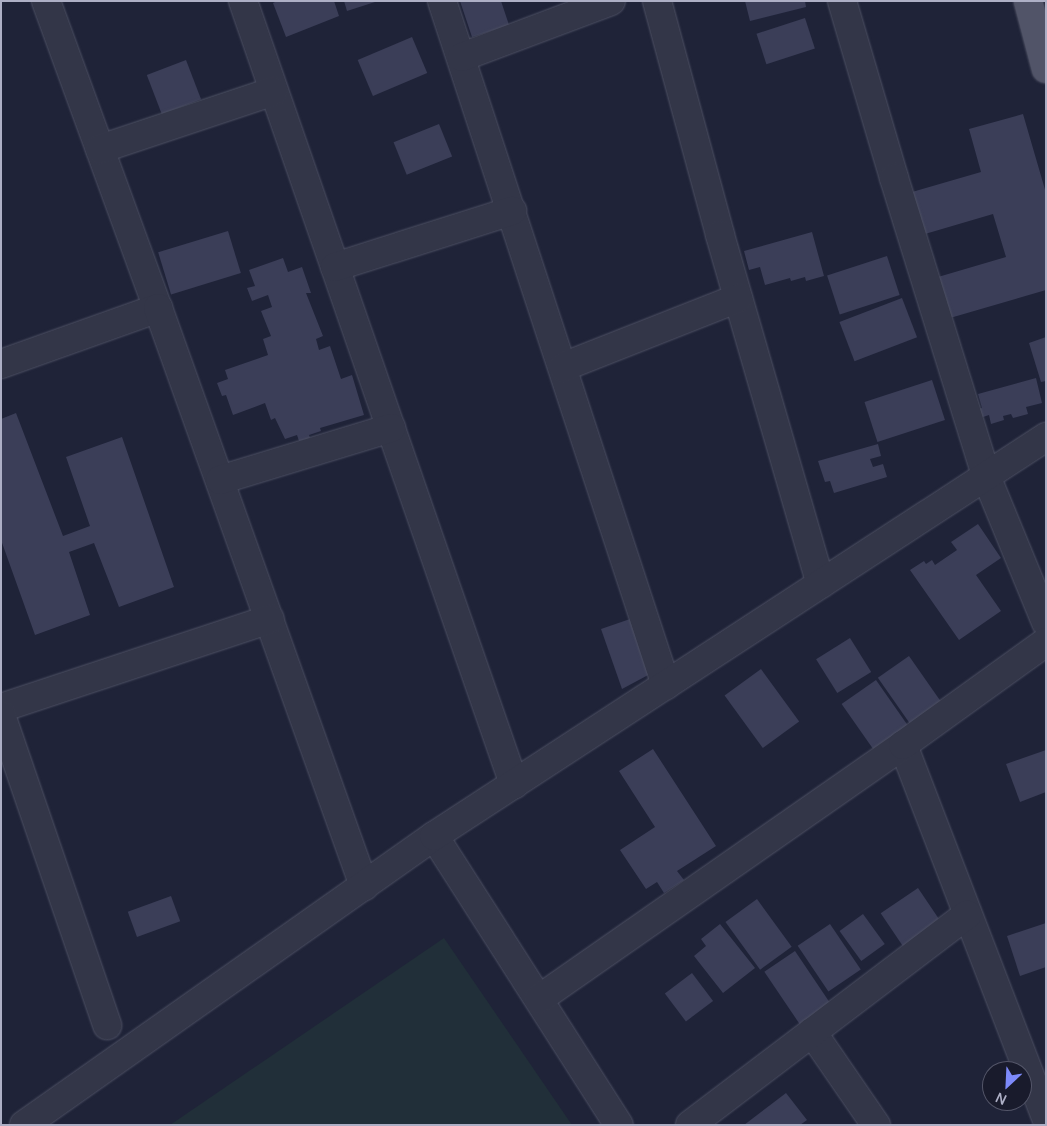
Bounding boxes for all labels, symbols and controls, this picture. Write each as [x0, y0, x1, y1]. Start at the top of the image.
north arrow [982, 1061, 1032, 1111]
text: N [992, 1088, 1009, 1110]

